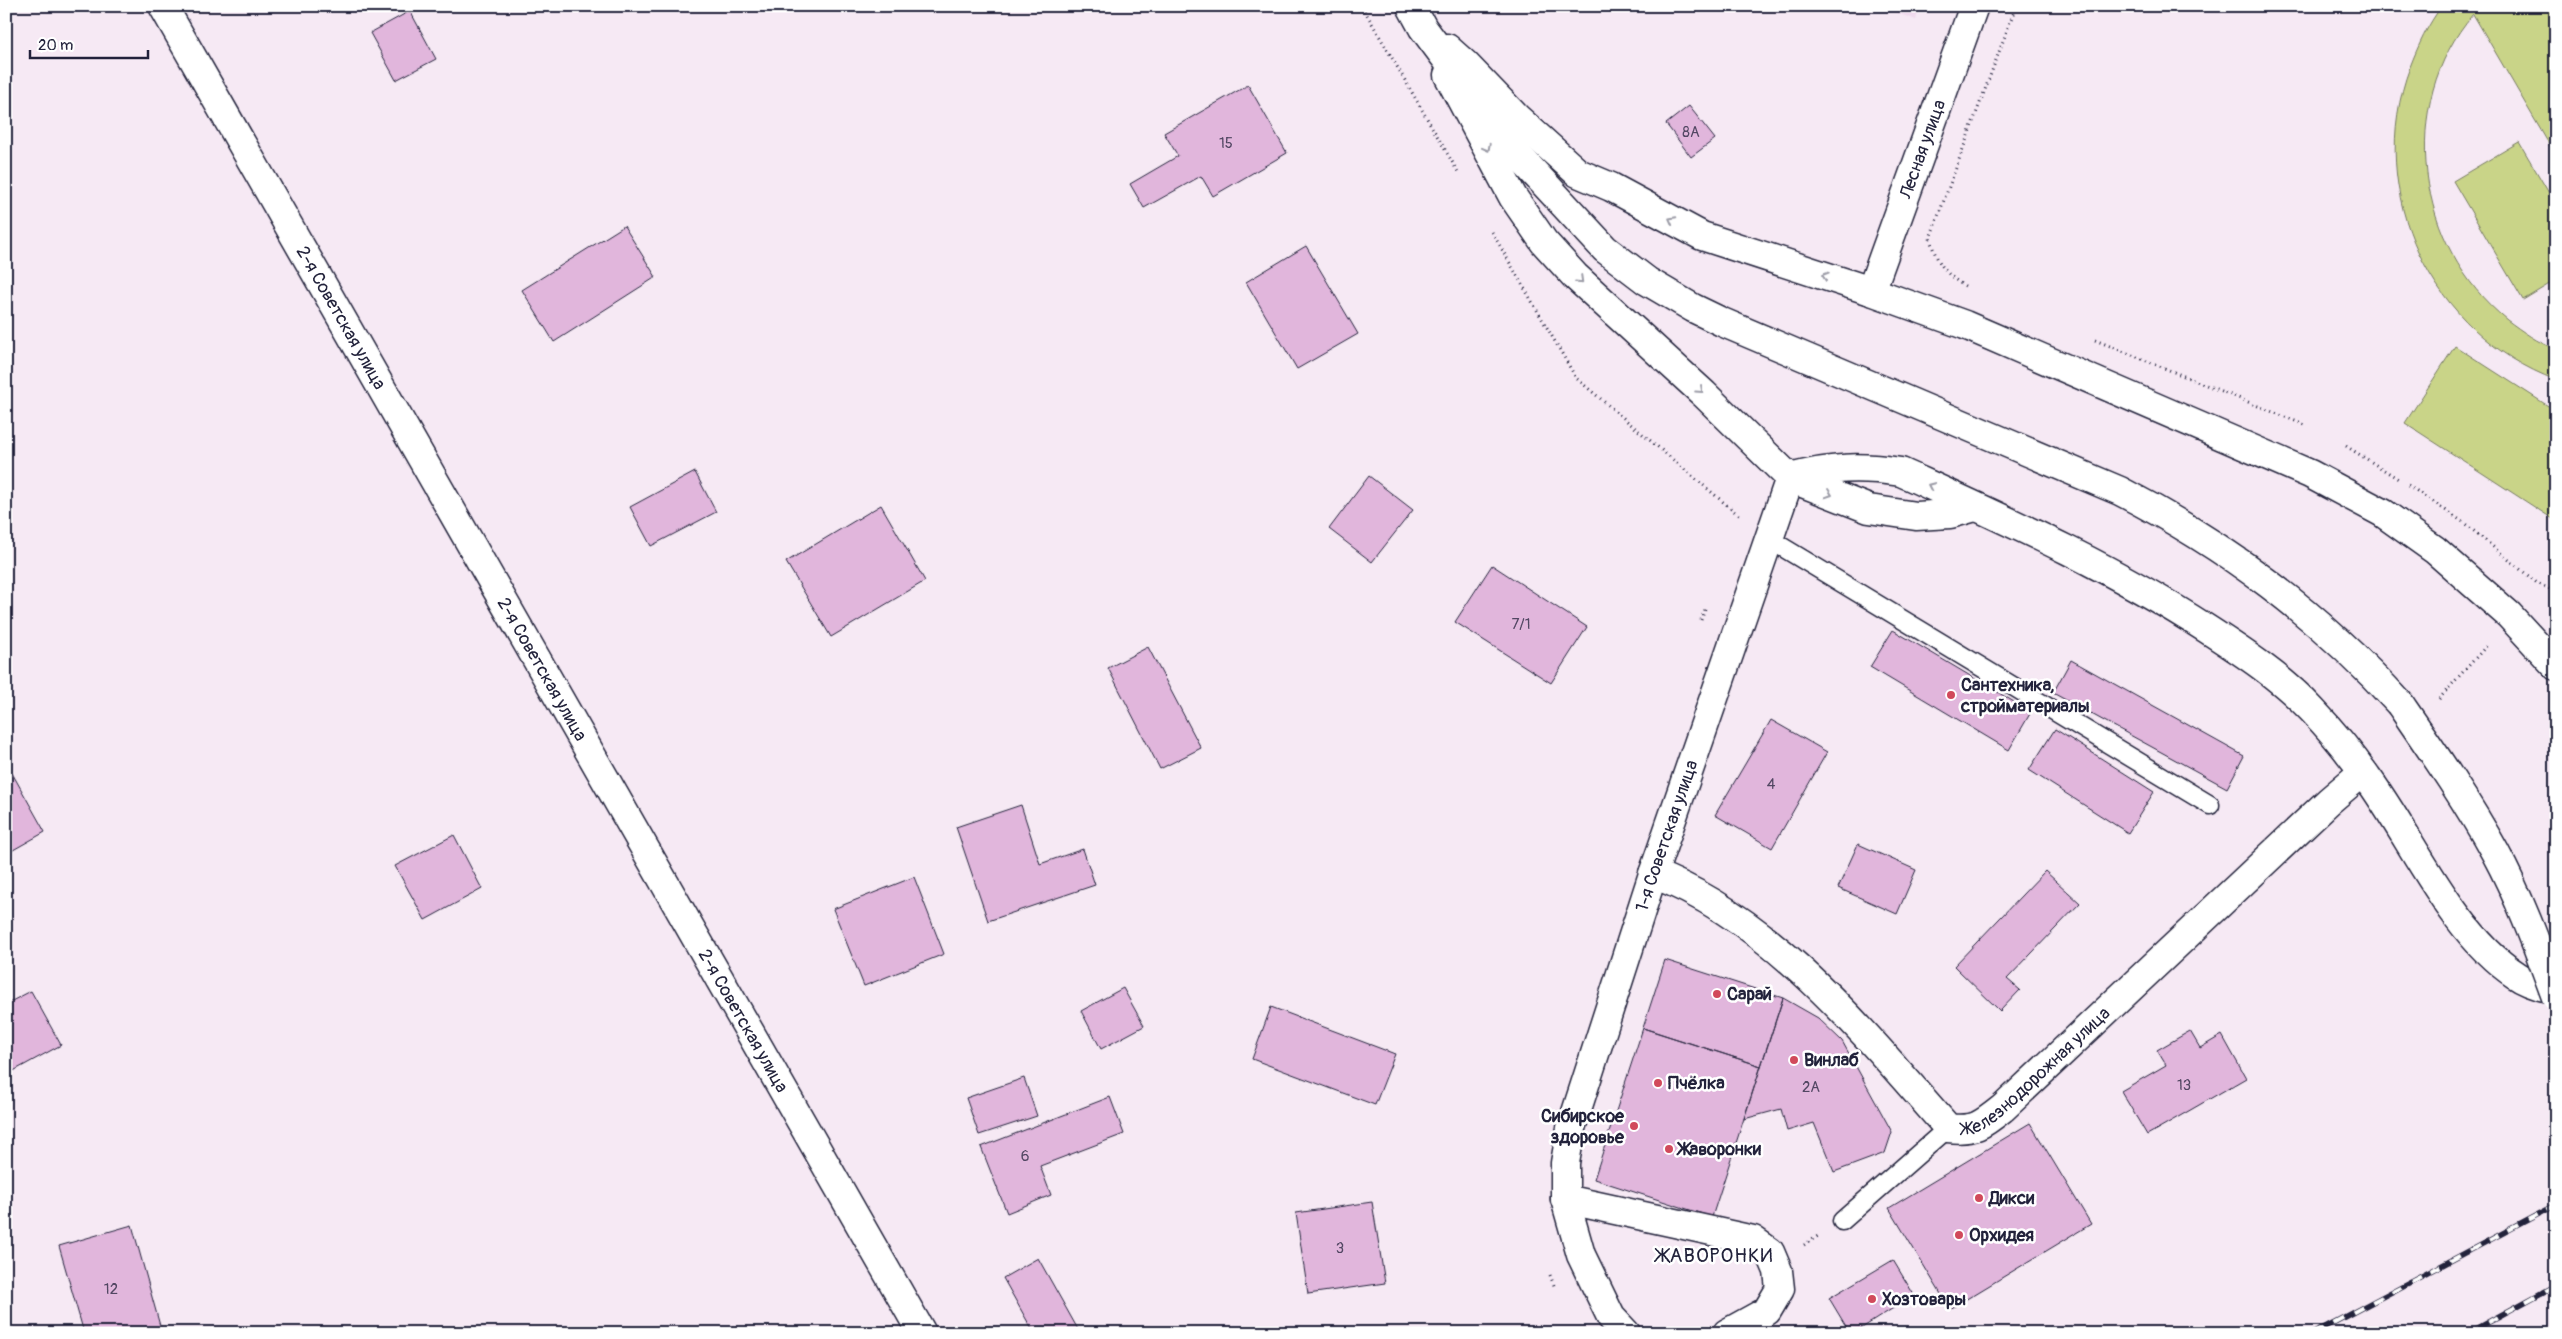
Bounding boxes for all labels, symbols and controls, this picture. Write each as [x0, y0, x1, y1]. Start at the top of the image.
scale bar [30, 28, 148, 60]
text: 20 m [38, 36, 73, 55]
street label: Лесная улица [1894, 96, 1951, 202]
house number: 8А [1682, 123, 1700, 142]
house number: 15 [1219, 134, 1233, 153]
one-way arrow [1481, 143, 1491, 152]
one-way arrow [1669, 217, 1678, 227]
street label: 2-я Советская улица [291, 242, 391, 394]
one-way arrow [1821, 272, 1829, 282]
one-way arrow [1574, 274, 1583, 283]
one-way arrow [1694, 384, 1703, 393]
one-way arrow [1927, 481, 1936, 492]
one-way arrow [1824, 489, 1833, 499]
street label: 2-я Советская улица [492, 593, 592, 745]
house number: 7/1 [1511, 615, 1531, 634]
place label: Сантехника, стройматериалы [1960, 674, 2090, 718]
marker: Сантехника, стройматериалы [1945, 689, 1957, 701]
street label: 1-я Советская улица [1630, 757, 1703, 914]
house number: 4 [1767, 775, 1776, 794]
street label: 2-я Советская улица [693, 945, 794, 1097]
place label: Сарай [1727, 983, 1772, 1006]
marker: Сарай [1711, 988, 1723, 1000]
street label: Железнодорожная улица [1957, 1002, 2115, 1141]
place label: Винлаб [1804, 1049, 1859, 1072]
marker: Винлаб [1788, 1054, 1800, 1066]
place label: Пчёлка [1668, 1072, 1725, 1095]
house number: 13 [2177, 1076, 2191, 1095]
marker: Пчёлка [1652, 1077, 1664, 1089]
house number: 2А [1802, 1078, 1820, 1097]
place label: Сибирское здоровье [1541, 1105, 1625, 1149]
marker: Сибирское здоровье [1628, 1120, 1640, 1132]
place label: Жаворонки [1676, 1138, 1761, 1161]
marker: Жаворонки [1663, 1143, 1675, 1155]
house number: 6 [1021, 1147, 1029, 1166]
place label: Дикси [1988, 1187, 2034, 1210]
marker: Дикси [1973, 1192, 1985, 1204]
place label: Орхидея [1969, 1224, 2034, 1247]
marker: Орхидея [1953, 1229, 1965, 1241]
house number: 3 [1336, 1239, 1344, 1258]
district label: ЖАВОРОНКИ [1654, 1243, 1773, 1268]
house number: 12 [104, 1280, 118, 1299]
place label: Хозтовары [1882, 1288, 1966, 1311]
marker: Хозтовары [1866, 1293, 1878, 1305]

